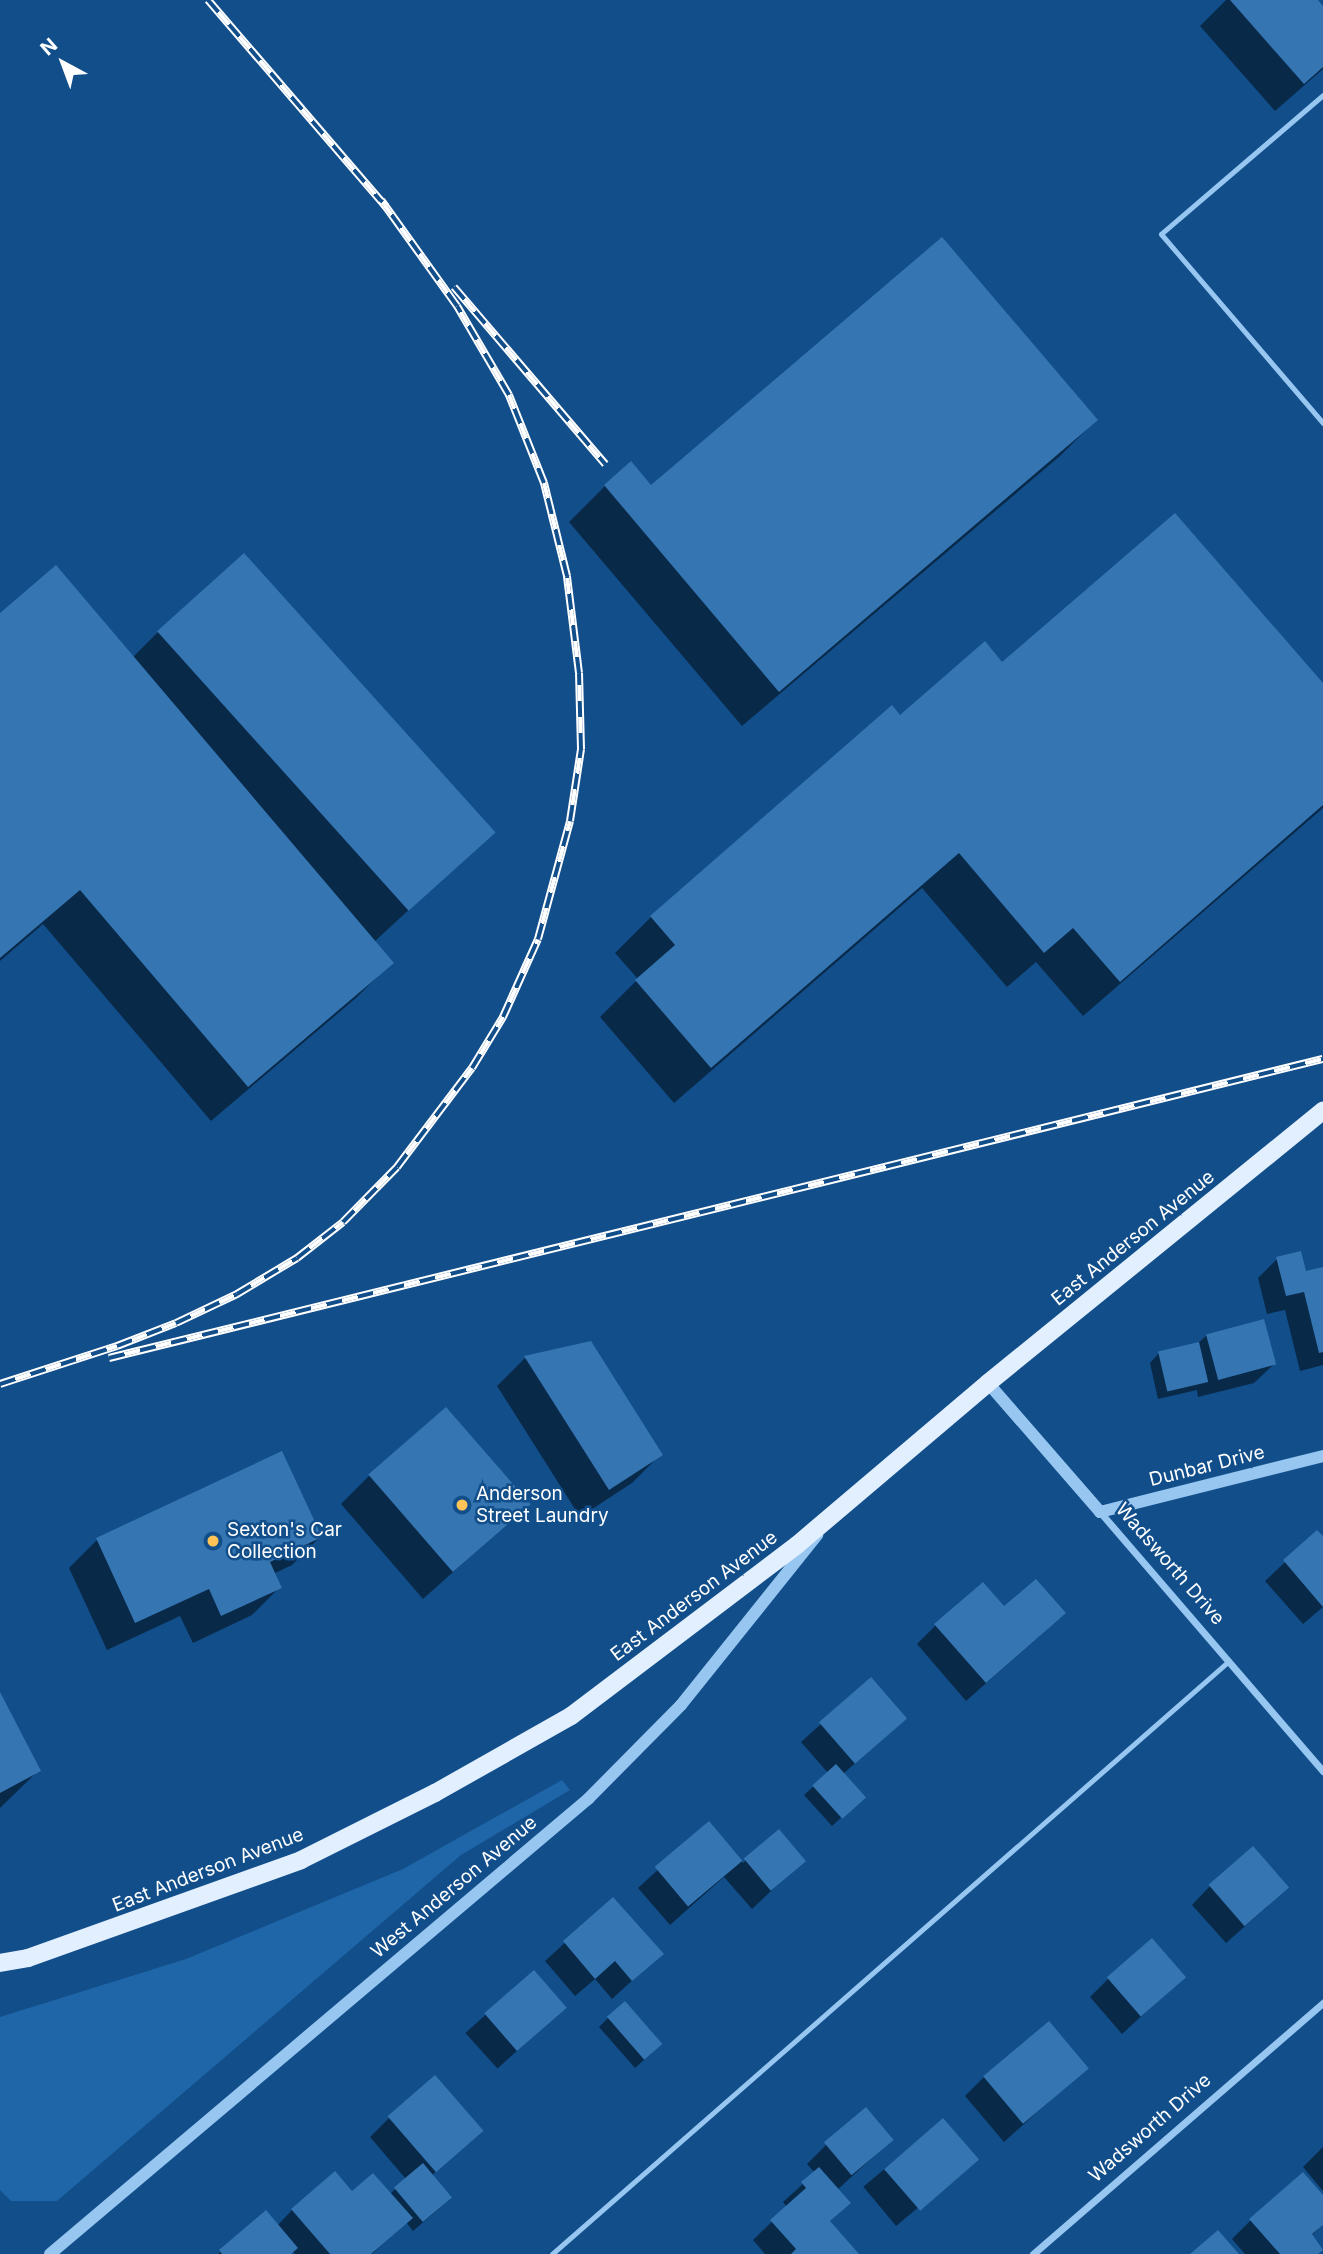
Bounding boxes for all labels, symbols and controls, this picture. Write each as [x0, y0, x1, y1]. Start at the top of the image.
north arrow [28, 28, 98, 98]
text: N [36, 33, 62, 60]
street label: East Anderson Avenue [1047, 1165, 1219, 1311]
street label: Dunbar Drive [1147, 1441, 1267, 1491]
place label: Anderson Street Laundry [476, 1483, 609, 1527]
marker: Anderson Street Laundry [454, 1497, 470, 1513]
street label: Wadsworth Drive [1111, 1498, 1229, 1630]
place label: Sexton's Car Collection [227, 1519, 342, 1563]
street label: East Anderson Avenue [606, 1526, 782, 1666]
marker: Sexton's Car Collection [205, 1533, 221, 1549]
street label: West Anderson Avenue [366, 1811, 542, 1963]
street label: East Anderson Avenue [109, 1823, 307, 1917]
street label: Wadsworth Drive [1084, 2069, 1216, 2187]

